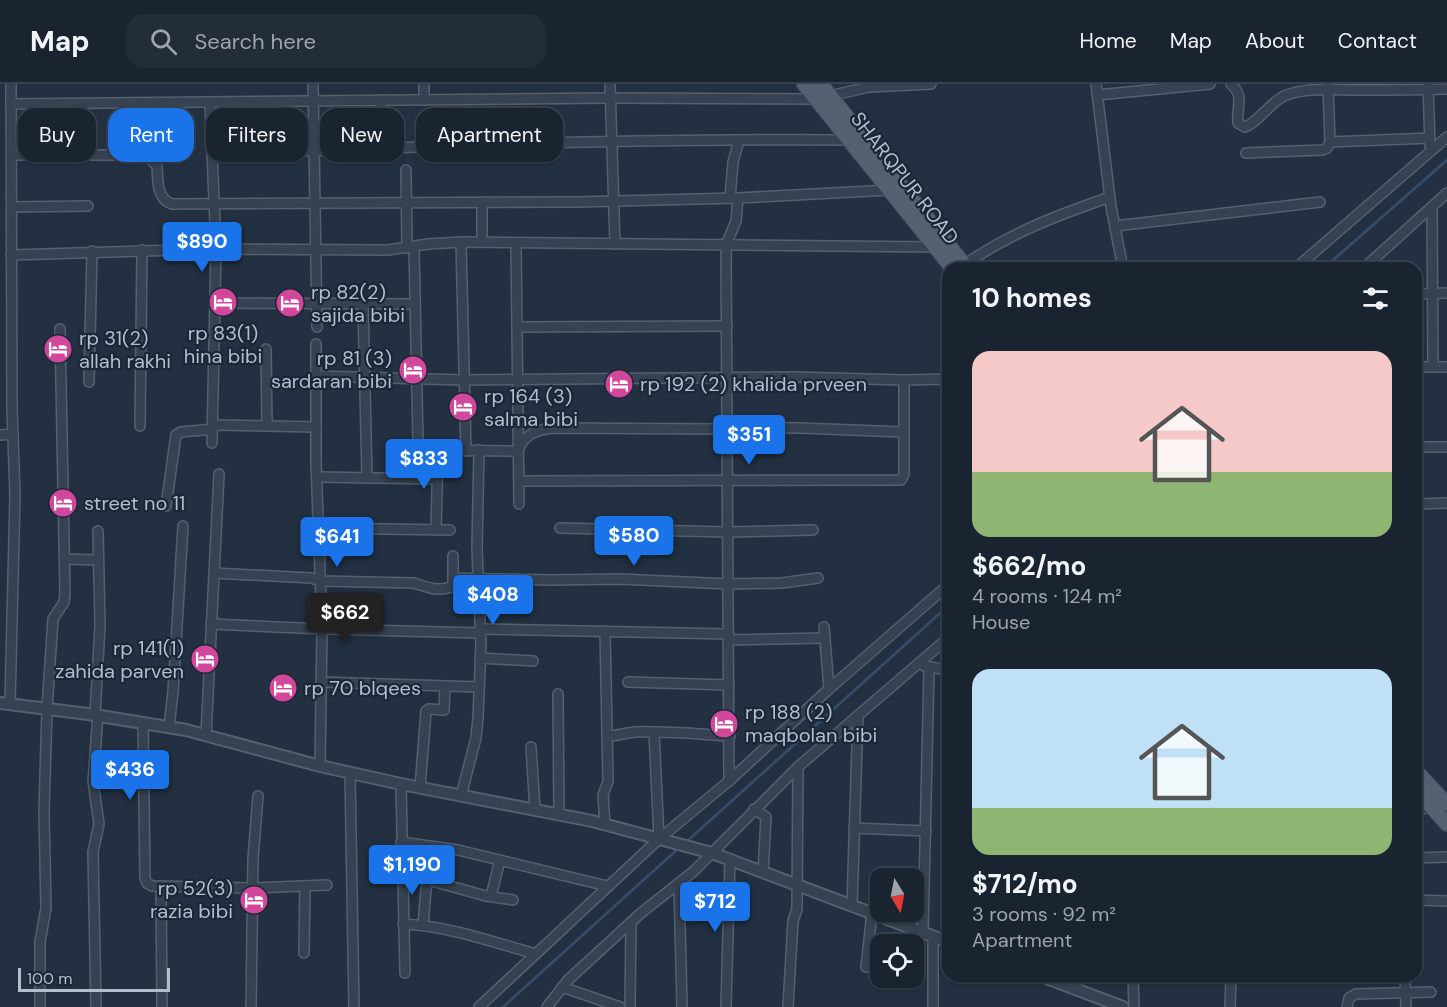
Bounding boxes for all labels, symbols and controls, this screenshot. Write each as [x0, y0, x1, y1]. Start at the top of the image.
search box [126, 14, 546, 68]
text: Map [30, 23, 90, 60]
icon: search [147, 25, 180, 58]
text: Search here [195, 27, 316, 56]
text: Home [1079, 27, 1137, 55]
text: Map [1170, 27, 1212, 55]
text: About [1245, 27, 1305, 55]
text: Contact [1338, 27, 1417, 55]
street label: SHARQPUR ROAD [845, 106, 965, 250]
chip: Buy [18, 108, 96, 162]
chip: Rent [108, 108, 194, 162]
chip: Filters [206, 108, 308, 162]
chip: New [320, 108, 404, 162]
chip: Apartment [416, 108, 563, 162]
pin: $890 [166, 222, 238, 273]
text: $890 [176, 228, 228, 254]
place label: rp 82(2) sajida bibi [311, 279, 405, 328]
text: 10 homes [972, 281, 1092, 315]
icon: filters [1359, 282, 1392, 315]
hotel icon: rp 83(1) hina bibi [207, 286, 239, 318]
hotel icon: rp 82(2) sajida bibi [274, 287, 306, 319]
place label: rp 83(1) hina bibi [184, 320, 262, 369]
place label: rp 31(2) allah rakhi [79, 325, 171, 374]
hotel icon: rp 31(2) allah rakhi [42, 333, 74, 365]
place label: rp 81 (3) sardaran bibi [271, 345, 392, 394]
hotel icon: rp 81 (3) sardaran bibi [397, 354, 429, 386]
hotel icon: rp 192 (2) khalida prveen [603, 368, 635, 400]
place label: rp 192 (2) khalida prveen [640, 371, 867, 397]
place label: rp 164 (3) salma bibi [484, 383, 578, 432]
icon: home [1128, 390, 1236, 498]
hotel icon: rp 164 (3) salma bibi [447, 391, 479, 423]
pin: $351 [713, 415, 785, 466]
text: $351 [727, 421, 771, 447]
pin: $833 [388, 439, 460, 490]
text: $833 [400, 445, 448, 471]
hotel icon: street no 11 [47, 487, 79, 519]
place label: street no 11 [84, 490, 185, 516]
pin: $580 [598, 516, 670, 567]
pin: $641 [301, 517, 373, 568]
text: $580 [608, 522, 660, 548]
text: $641 [314, 523, 360, 549]
text: $662/mo [972, 549, 1086, 583]
pin: $408 [457, 575, 529, 626]
text: $408 [467, 581, 519, 607]
text: 4 rooms · 124 m² [972, 583, 1122, 609]
pin: $662 [309, 593, 381, 644]
text: $662 [321, 599, 369, 625]
text: House [972, 609, 1030, 635]
place label: rp 141(1) zahida parven [55, 635, 184, 684]
hotel icon: rp 141(1) zahida parven [189, 643, 221, 675]
hotel icon: rp 70 blqees [267, 672, 299, 704]
place label: rp 70 blqees [304, 675, 421, 701]
place label: rp 188 (2) maqbolan bibi [745, 699, 877, 748]
hotel icon: rp 188 (2) maqbolan bibi [708, 708, 740, 740]
icon: home [1128, 708, 1236, 816]
pin: $436 [94, 750, 166, 801]
text: $436 [105, 756, 155, 782]
pin: $1,190 [363, 845, 461, 896]
text: $1,190 [383, 851, 441, 877]
text: $712/mo [972, 867, 1078, 901]
north arrow [870, 868, 924, 922]
map controls [870, 868, 924, 988]
place label: rp 52(3) razia bibi [150, 875, 233, 924]
pin: $712 [679, 882, 751, 933]
hotel icon: rp 52(3) razia bibi [238, 884, 270, 916]
text: $712 [694, 888, 736, 914]
text: 3 rooms · 92 m² [972, 901, 1116, 927]
text: Apartment [972, 927, 1072, 953]
button: locate [870, 934, 924, 988]
scale bar [18, 965, 170, 992]
text: 100 m [27, 968, 72, 989]

